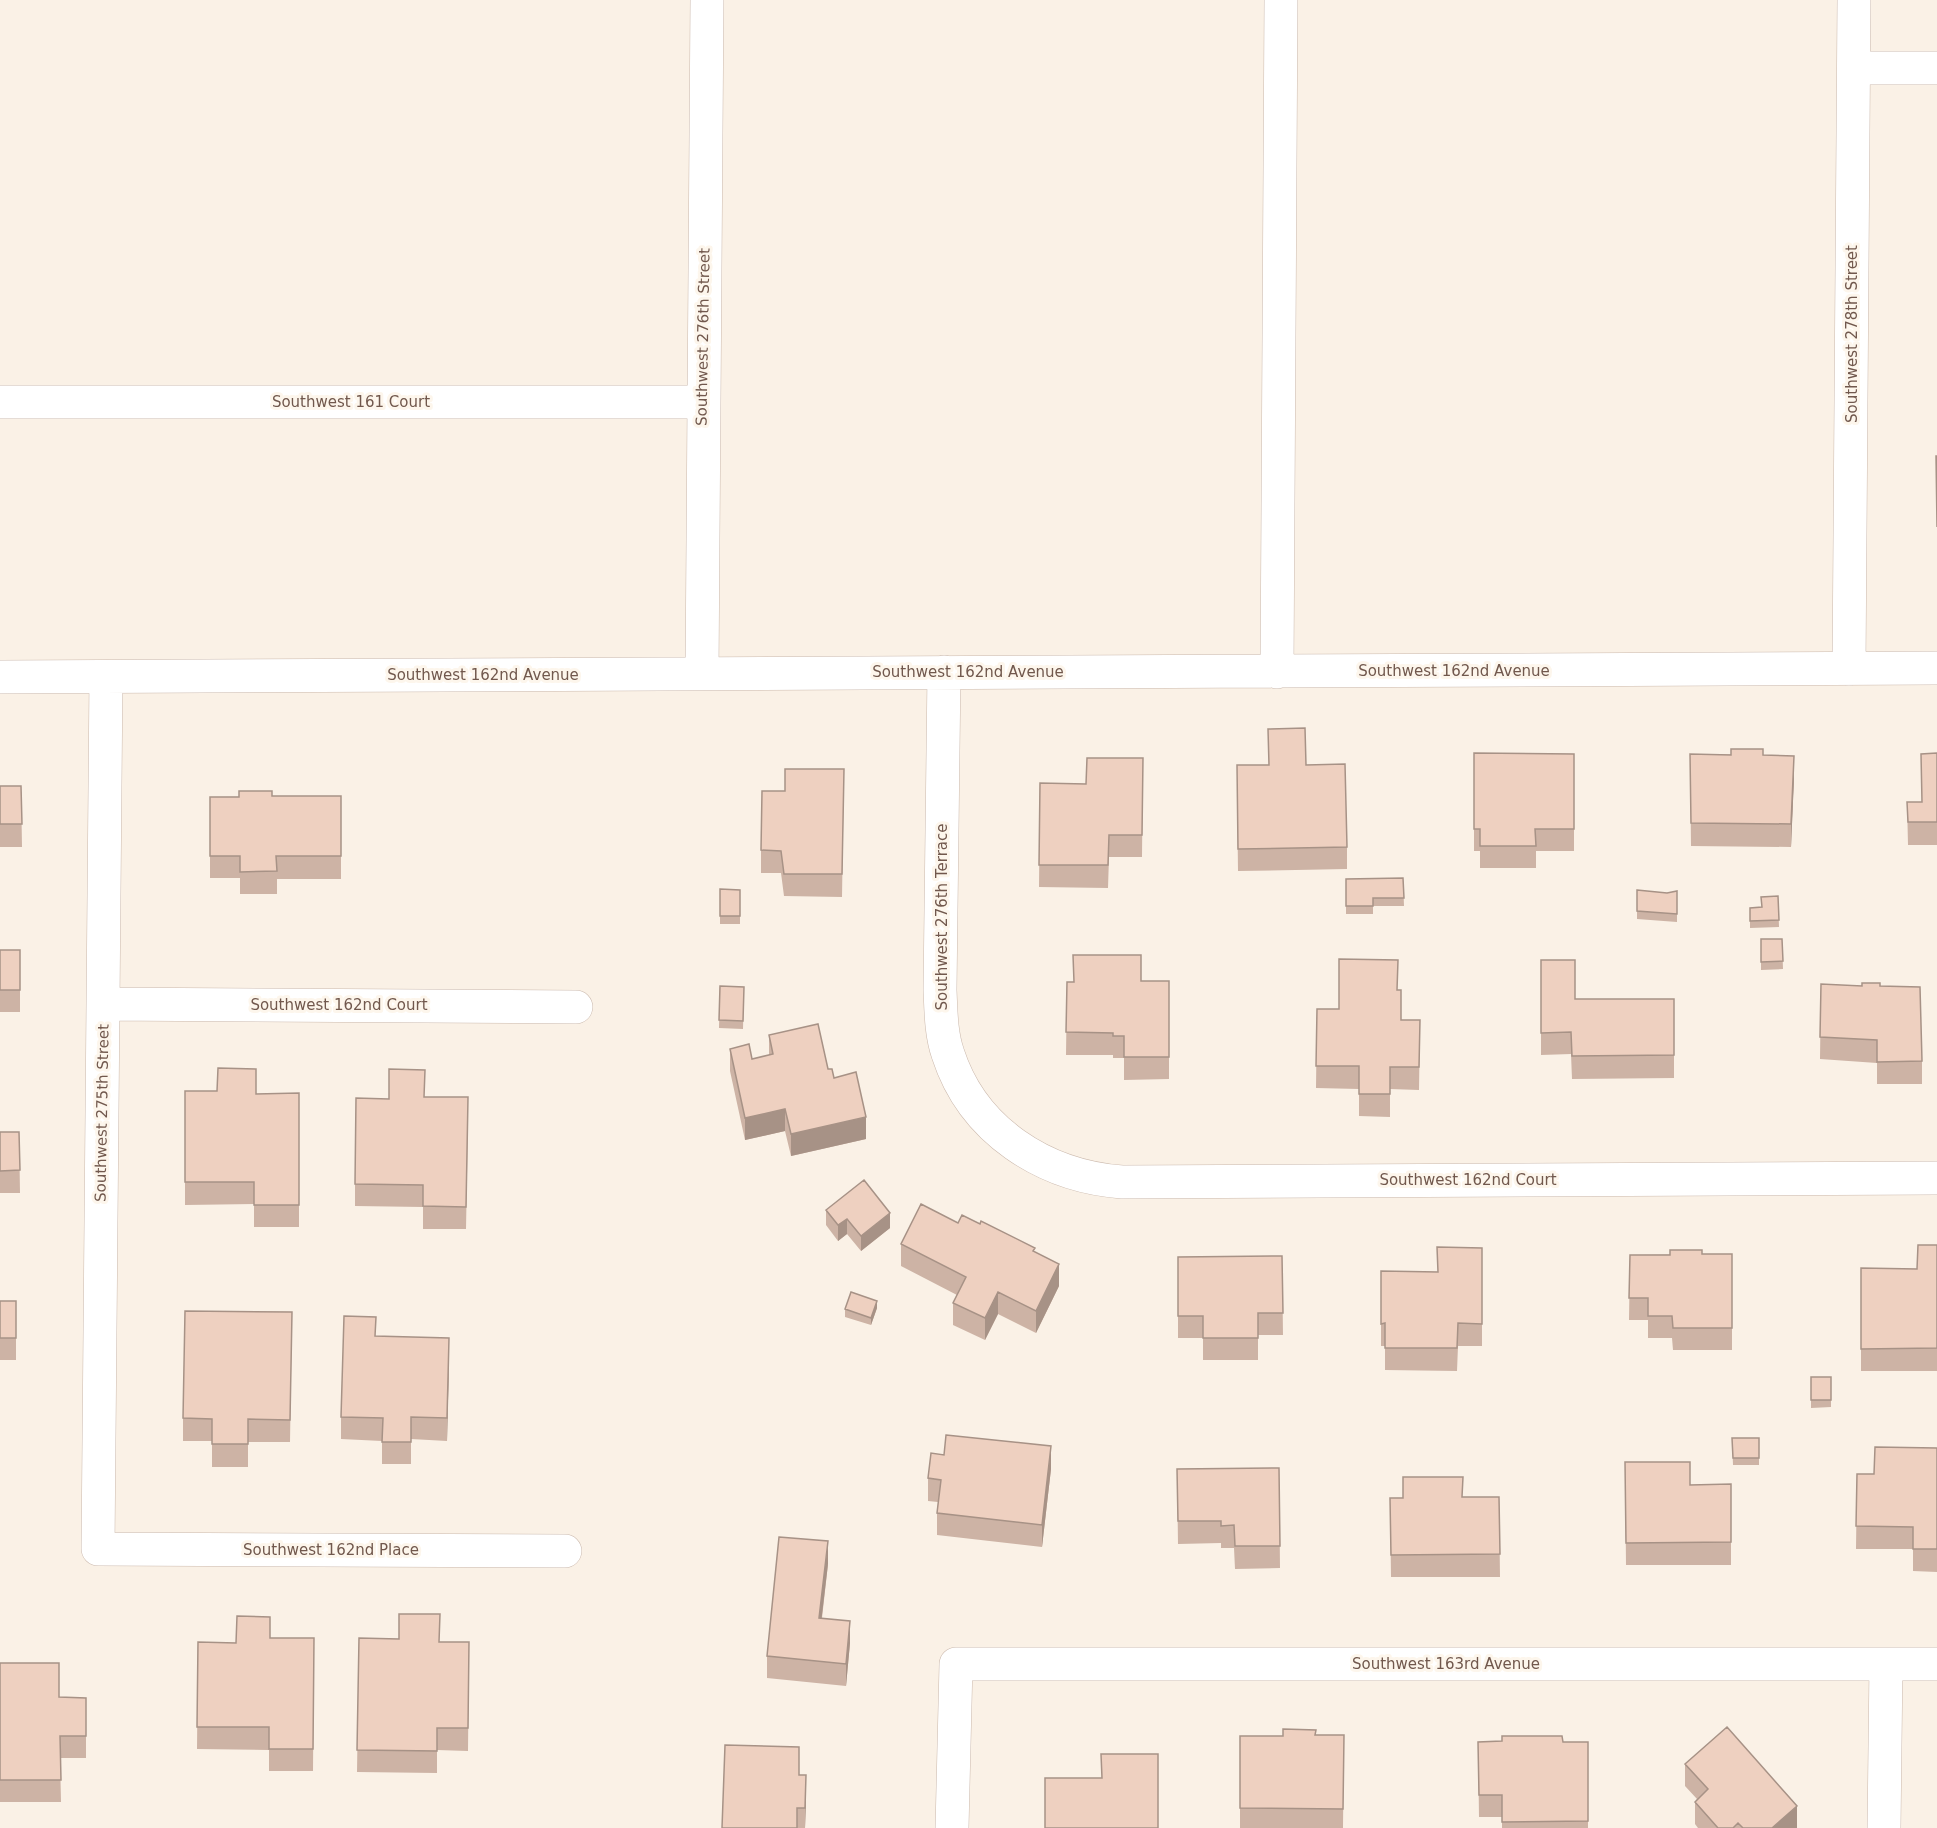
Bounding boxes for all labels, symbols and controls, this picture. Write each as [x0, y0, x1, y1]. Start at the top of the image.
street label: Southwest 278th Street [1843, 245, 1861, 423]
street label: Southwest 276th Street [692, 248, 714, 426]
street label: Southwest 161 Court [272, 393, 430, 411]
street label: Southwest 162nd Avenue [1358, 662, 1550, 680]
street label: Southwest 162nd Avenue [872, 663, 1064, 681]
street label: Southwest 162nd Avenue [387, 666, 579, 684]
street label: Southwest 276th Terrace [933, 824, 951, 1010]
street label: Southwest 162nd Court [250, 996, 428, 1014]
street label: Southwest 275th Street [91, 1024, 113, 1202]
street label: Southwest 162nd Court [1379, 1171, 1557, 1189]
street label: Southwest 162nd Place [243, 1541, 419, 1559]
street label: Southwest 163rd Avenue [1352, 1655, 1540, 1673]

